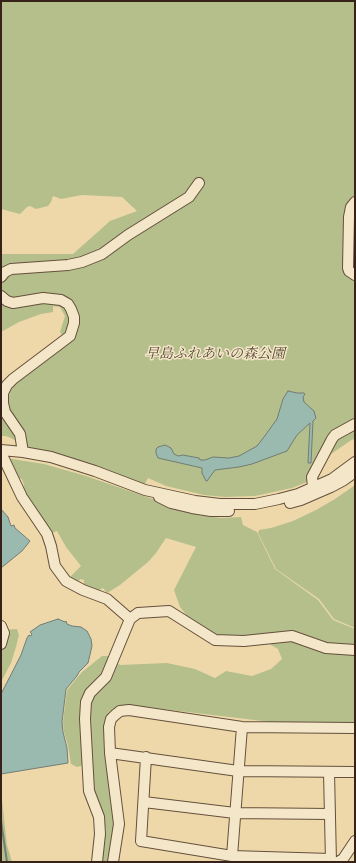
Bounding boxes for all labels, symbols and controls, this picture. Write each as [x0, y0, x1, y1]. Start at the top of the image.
park label: 早島ふれあいの森公園 [145, 346, 285, 362]

